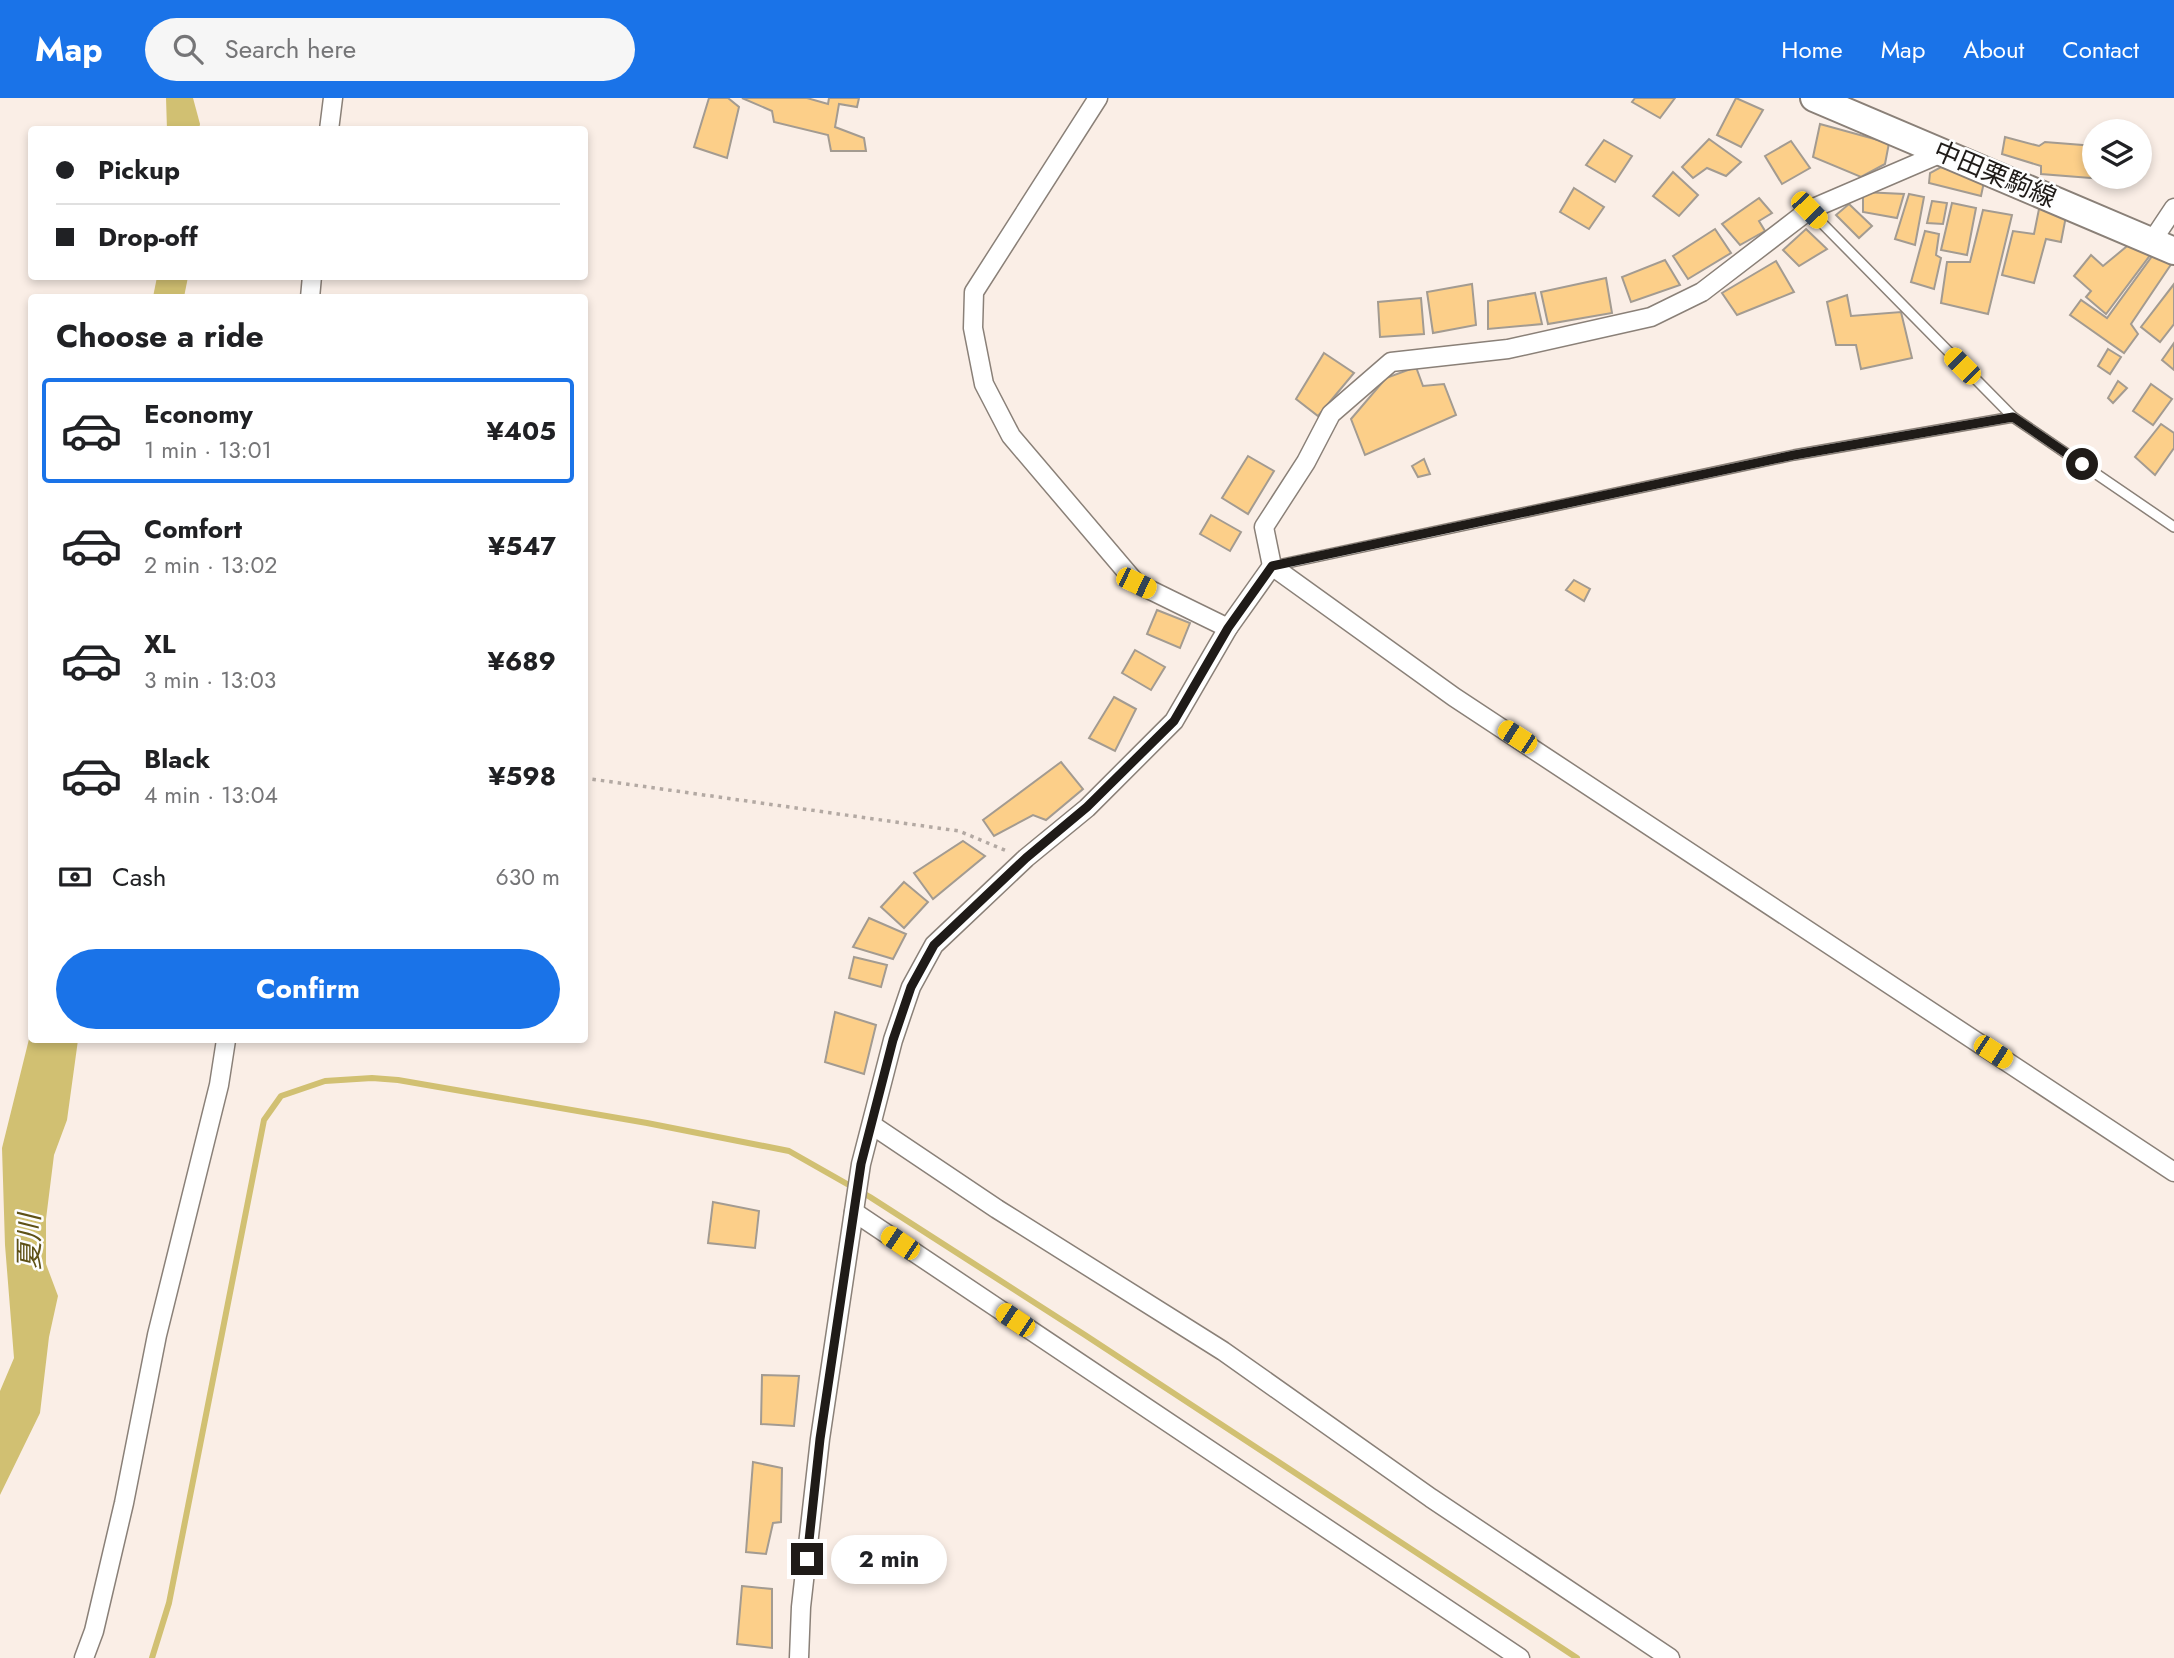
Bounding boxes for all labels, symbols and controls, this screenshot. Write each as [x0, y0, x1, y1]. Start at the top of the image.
search box [145, 18, 635, 81]
text: Map [35, 26, 103, 73]
icon: search [169, 30, 207, 68]
text: Search here [225, 30, 356, 68]
text: Home [1781, 32, 1843, 67]
text: Map [1881, 32, 1925, 67]
text: About [1963, 32, 2024, 67]
text: Contact [2062, 32, 2139, 67]
map controls [2082, 119, 2152, 189]
button: layers [2082, 119, 2152, 189]
street label: 中田栗駒線 [1928, 131, 2062, 217]
text: Pickup [98, 151, 180, 189]
car [1787, 188, 1832, 232]
text: Drop-off [98, 218, 198, 256]
text: Choose a ride [56, 313, 264, 359]
car [1940, 344, 1985, 388]
text: Economy [144, 395, 253, 433]
icon: car [60, 399, 123, 462]
text: ¥405 [486, 412, 556, 450]
text: 1 min · 13:01 [144, 433, 272, 467]
route start [2066, 448, 2098, 480]
text: Comfort [144, 510, 242, 548]
icon: car [60, 514, 123, 577]
text: ¥547 [488, 527, 556, 565]
text: 2 min · 13:02 [144, 548, 277, 582]
car [1113, 564, 1160, 602]
text: XL [144, 625, 176, 663]
icon: car [60, 629, 123, 692]
text: ¥689 [488, 642, 556, 680]
text: 3 min · 13:03 [144, 663, 276, 697]
car [1494, 717, 1541, 757]
text: Black [144, 740, 210, 778]
icon: car [60, 744, 123, 807]
text: ¥598 [488, 757, 556, 795]
text: 4 min · 13:04 [144, 778, 278, 812]
icon: cash [56, 858, 94, 896]
text: Cash [112, 858, 166, 896]
text: 630 m [496, 860, 560, 894]
button: Confirm [56, 949, 560, 1029]
car [1970, 1032, 2017, 1072]
water label: 夏川 [9, 1211, 50, 1270]
car [877, 1223, 924, 1263]
car [992, 1300, 1039, 1340]
callout: 2 min [832, 1534, 947, 1584]
text: 2 min [859, 1542, 919, 1576]
route end [791, 1543, 823, 1575]

